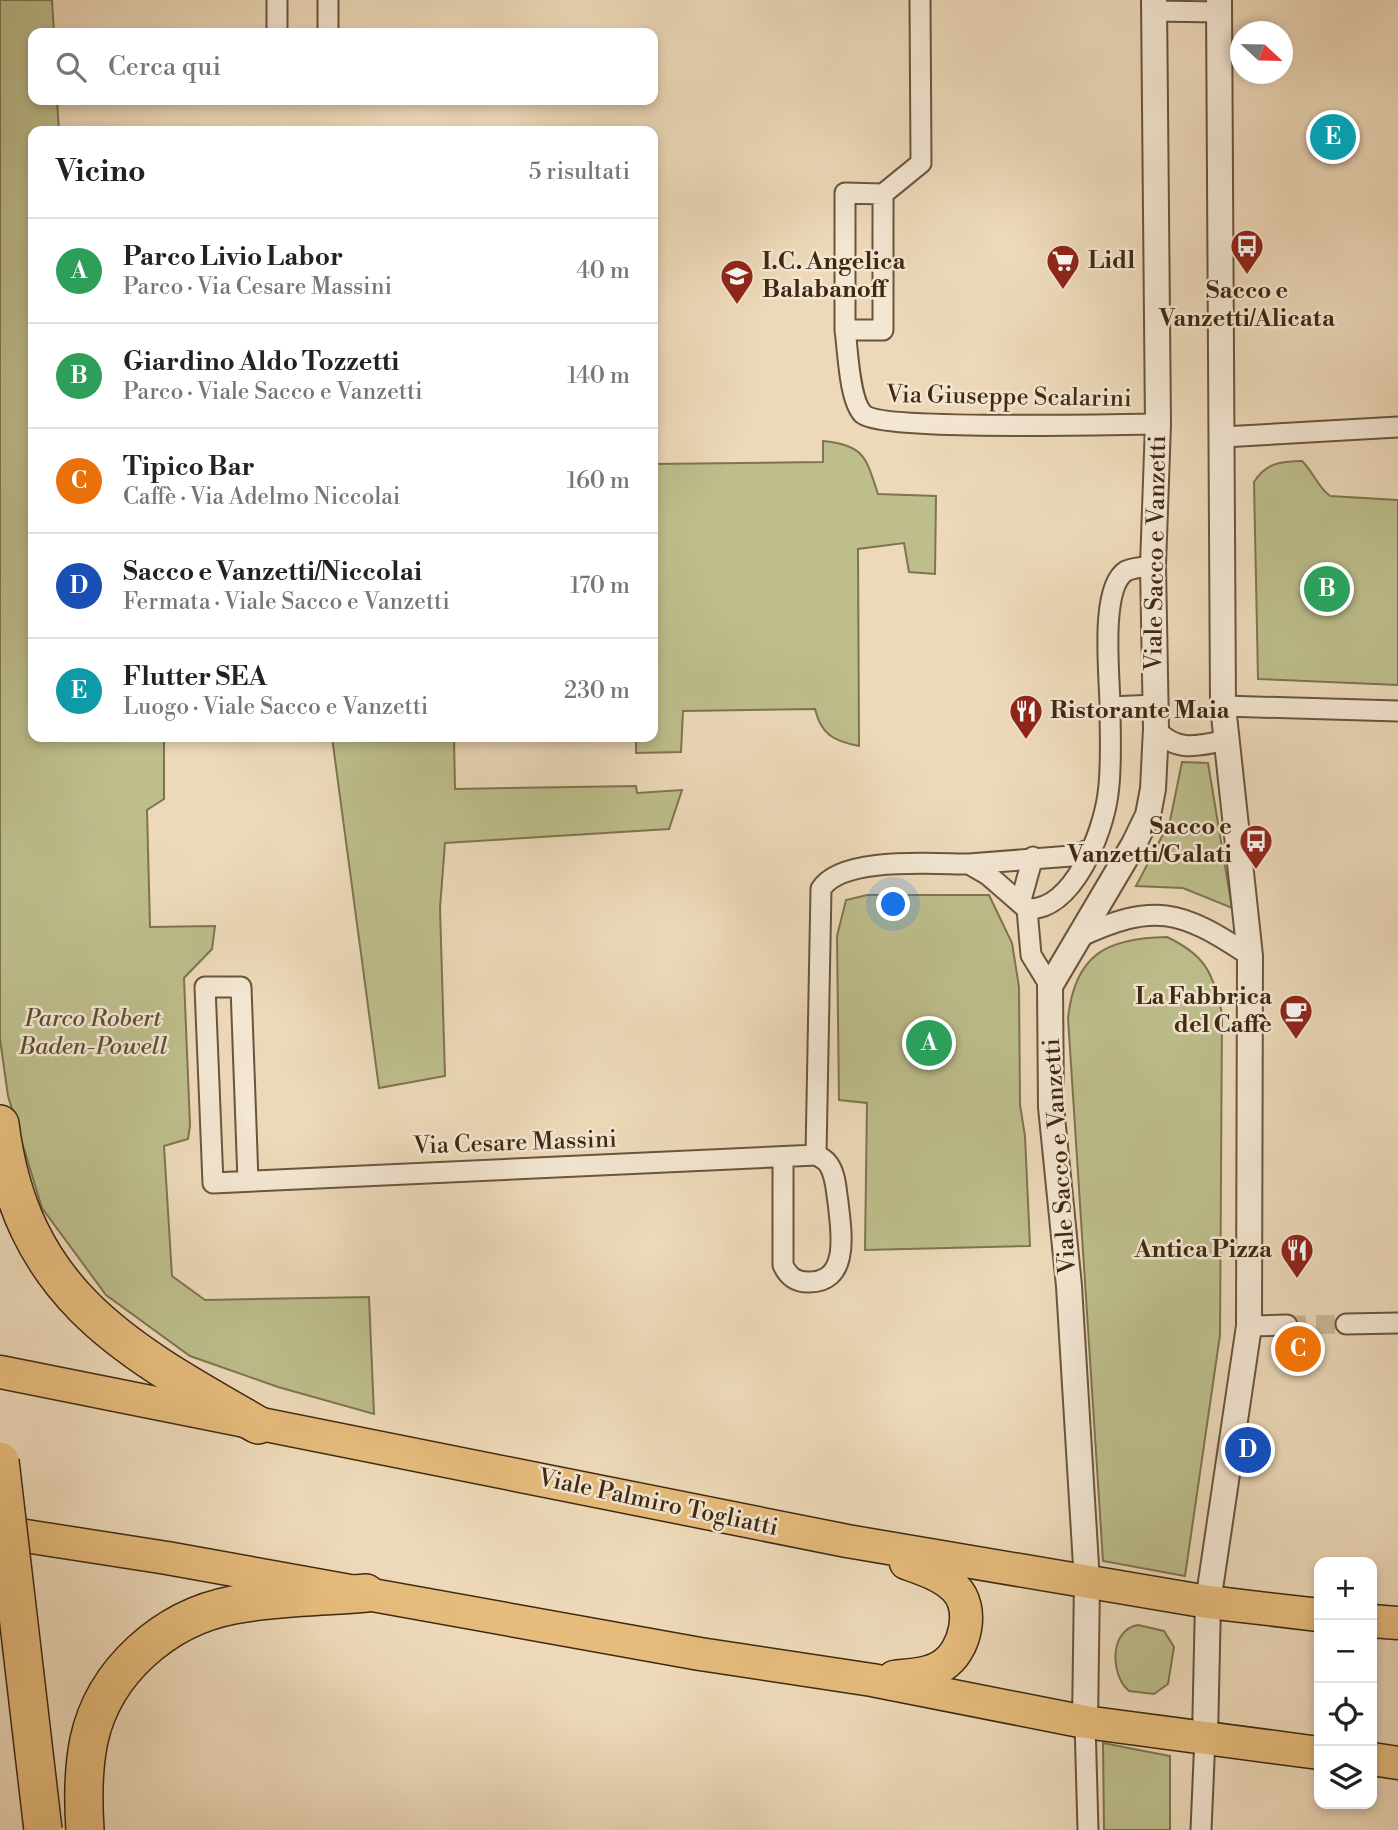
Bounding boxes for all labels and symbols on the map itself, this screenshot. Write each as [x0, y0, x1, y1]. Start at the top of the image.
north arrow [1230, 21, 1293, 84]
pin: E [1310, 111, 1356, 163]
bus stop icon: Sacco e Vanzetti/Alicata [1228, 227, 1266, 276]
supermarket icon: Lidl [1044, 242, 1082, 291]
place label: Lidl [1088, 246, 1135, 276]
place label: I.C. Angelica Balabanoff [762, 247, 906, 305]
school or university icon: I.C. Angelica Balabanoff [718, 257, 756, 306]
place label: Sacco e Vanzetti/Alicata [1158, 276, 1336, 334]
street label: Via Giuseppe Scalarini [885, 380, 1132, 414]
street label: Viale Sacco e Vanzetti [1139, 435, 1173, 672]
pin: B [1304, 563, 1350, 615]
restaurant icon: Ristorante Maia [1007, 692, 1045, 741]
place label: Ristorante Maia [1050, 696, 1231, 726]
place label: Sacco e Vanzetti/Galati [1067, 812, 1232, 870]
bus stop icon: Sacco e Vanzetti/Galati [1237, 822, 1275, 871]
your location [876, 887, 910, 921]
place label: La Fabbrica del Caffè [1135, 982, 1273, 1040]
cafe icon: La Fabbrica del Caffè [1277, 992, 1315, 1041]
park label: Parco Robert Baden-Powell [18, 1004, 167, 1062]
pin: A [906, 1017, 952, 1069]
street label: Viale Sacco e Vanzetti [1037, 1037, 1083, 1276]
street label: Via Cesare Massini [412, 1124, 617, 1162]
restaurant icon: Antica Pizza [1278, 1231, 1316, 1280]
place label: Antica Pizza [1133, 1235, 1273, 1265]
pin: C [1275, 1323, 1321, 1375]
pin: D [1225, 1424, 1271, 1476]
street label: Viale Palmiro Togliatti [534, 1463, 781, 1543]

